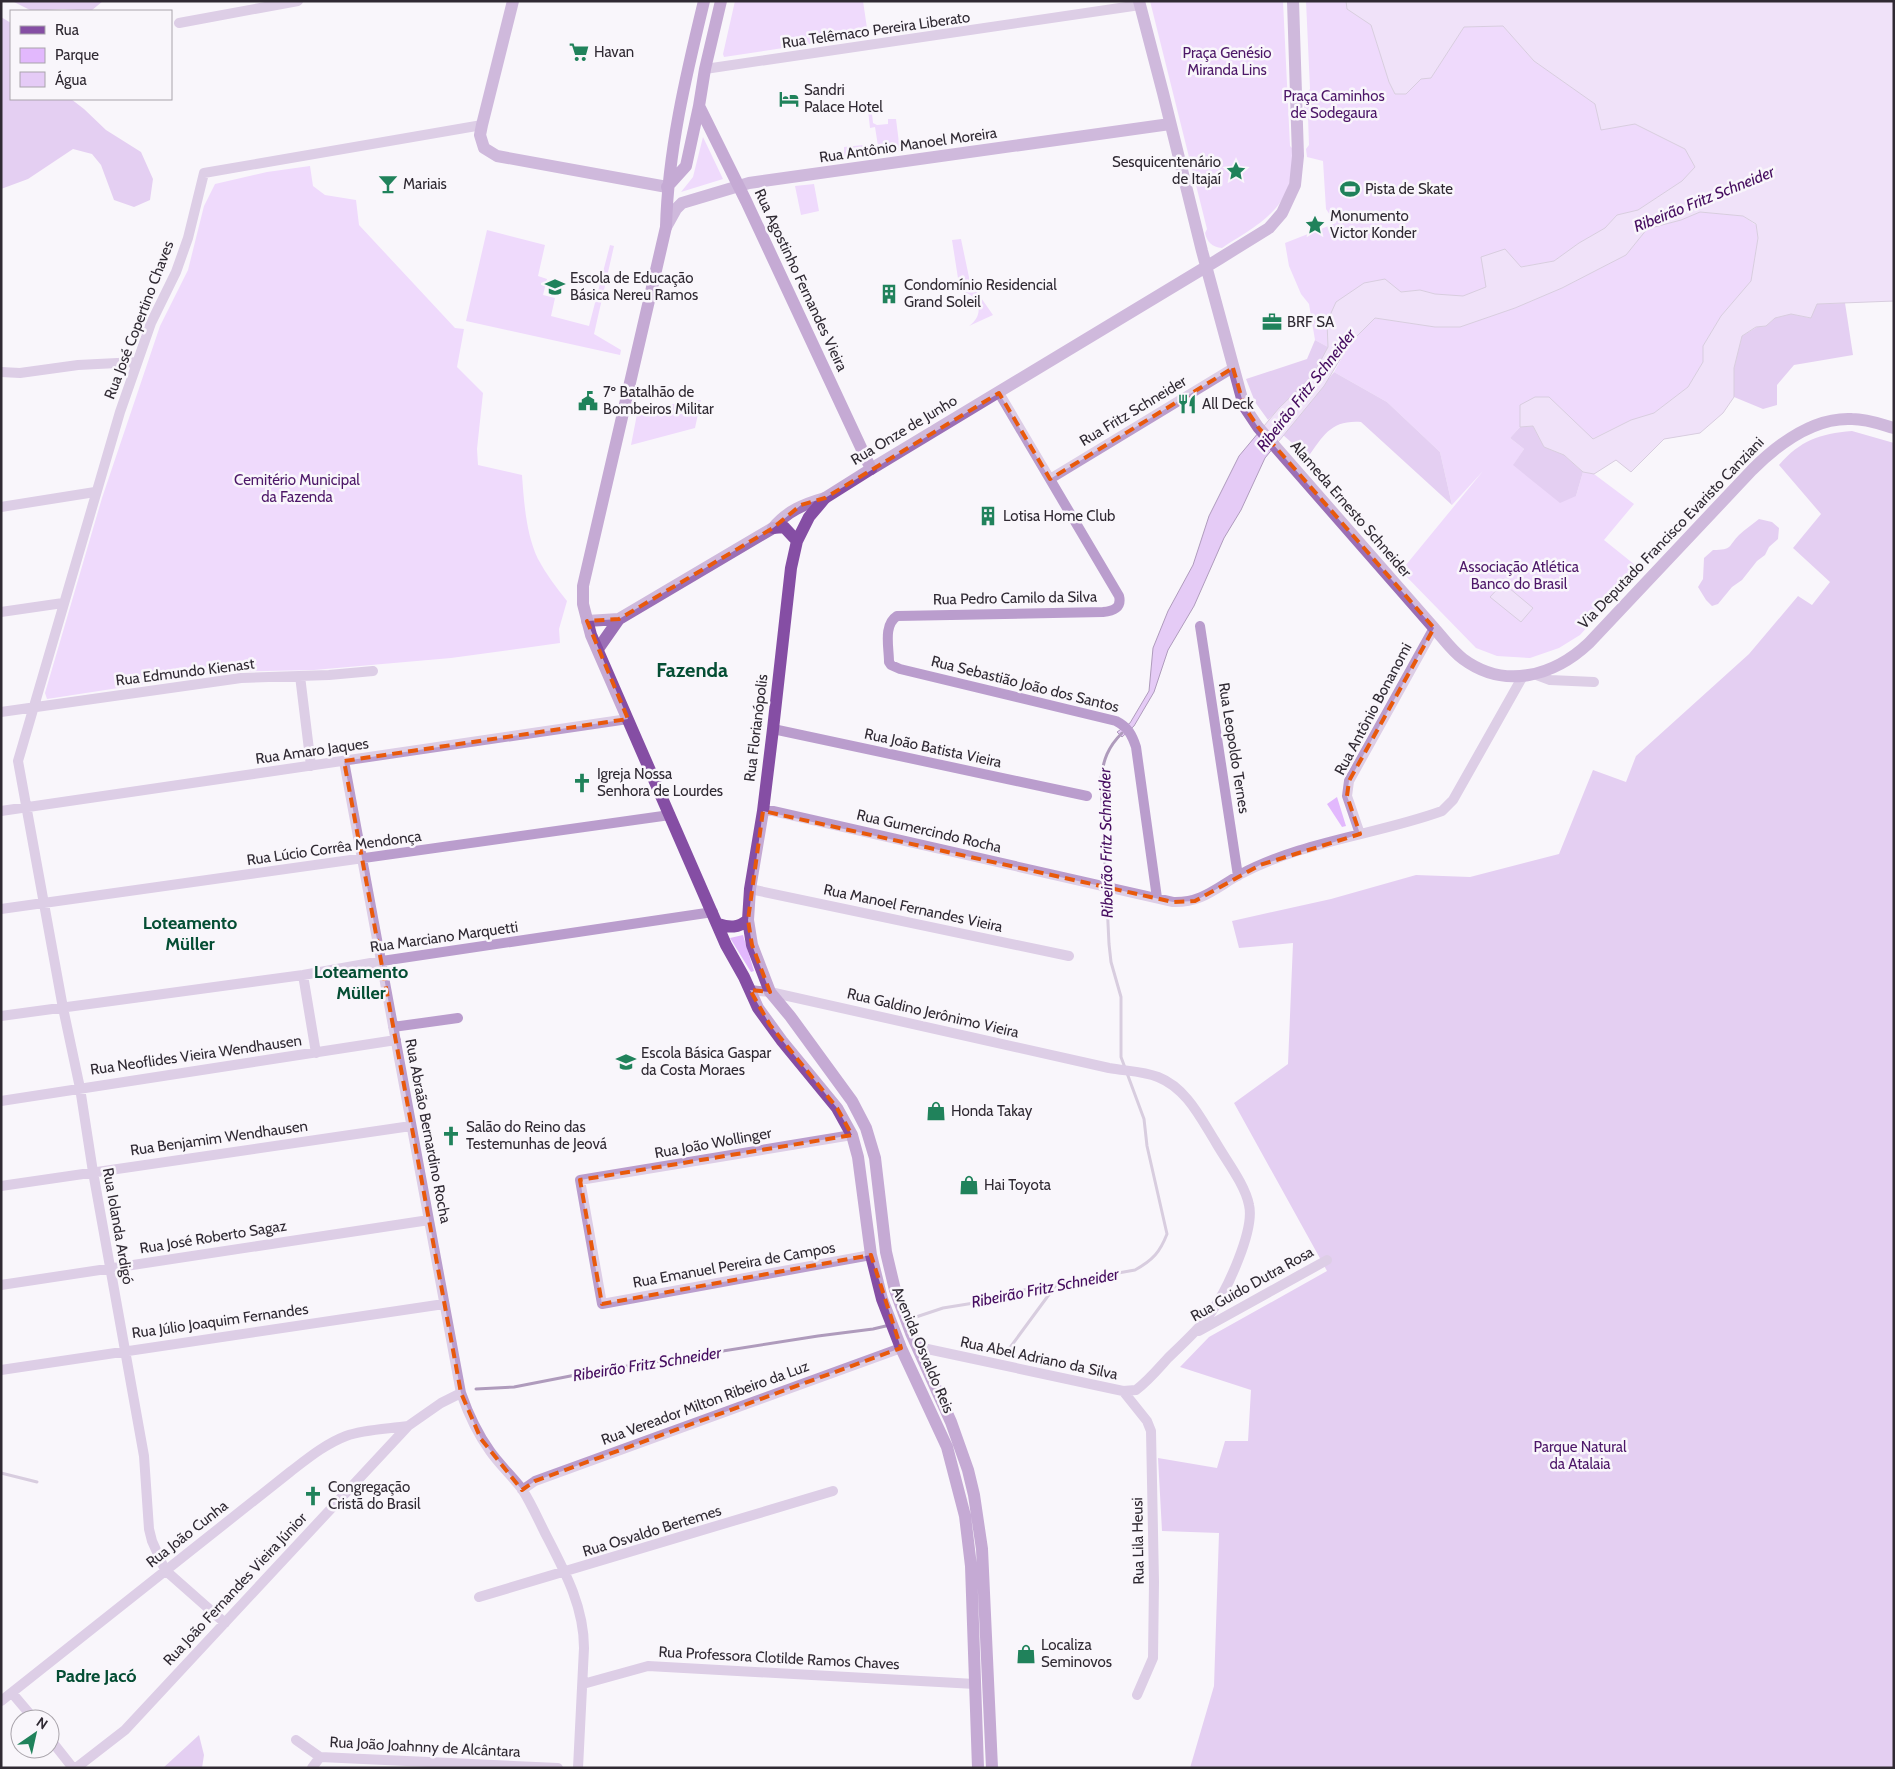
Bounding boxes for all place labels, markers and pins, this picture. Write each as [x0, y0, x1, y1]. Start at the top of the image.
supermarket icon: Havan [568, 41, 590, 63]
place label: Havan [594, 43, 634, 61]
place label: Sandri Palace Hotel [804, 81, 883, 116]
hotel icon: Sandri Palace Hotel [778, 88, 800, 110]
place label: Sesquicentenário de Itajaí [1112, 153, 1221, 188]
place icon: Sesquicentenário de Itajaí [1225, 160, 1247, 182]
bar icon: Mariais [377, 173, 399, 195]
place label: Mariais [403, 175, 447, 193]
sports icon: Pista de Skate [1339, 178, 1361, 200]
place label: Pista de Skate [1365, 180, 1453, 198]
place label: Monumento Victor Konder [1330, 207, 1417, 242]
place icon: Monumento Victor Konder [1304, 214, 1326, 236]
place label: Escola de Educação Básica Nereu Ramos [570, 269, 698, 304]
school or university icon: Escola de Educação Básica Nereu Ramos [544, 276, 566, 298]
place label: Condomínio Residencial Grand Soleil [904, 276, 1057, 311]
building icon: Condomínio Residencial Grand Soleil [878, 283, 900, 305]
office icon: BRF SA [1261, 311, 1283, 333]
place label: BRF SA [1287, 313, 1335, 331]
place label: 7º Batalhão de Bombeiros Militar [603, 383, 714, 418]
public building icon: 7º Batalhão de Bombeiros Militar [577, 390, 599, 412]
restaurant icon: All Deck [1176, 393, 1198, 415]
place label: All Deck [1202, 395, 1254, 413]
building icon: Lotisa Home Club [977, 505, 999, 527]
place label: Lotisa Home Club [1003, 507, 1115, 525]
place label: Igreja Nossa Senhora de Lourdes [597, 765, 723, 800]
church icon: Igreja Nossa Senhora de Lourdes [571, 772, 593, 794]
place label: Escola Básica Gaspar da Costa Moraes [641, 1044, 771, 1079]
school or university icon: Escola Básica Gaspar da Costa Moraes [615, 1051, 637, 1073]
shop icon: Honda Takay [925, 1100, 947, 1122]
place label: Honda Takay [951, 1102, 1033, 1120]
place label: Salão do Reino das Testemunhas de Jeová [466, 1118, 608, 1153]
church icon: Salão do Reino das Testemunhas de Jeová [440, 1125, 462, 1147]
shop icon: Hai Toyota [958, 1174, 980, 1196]
place label: Hai Toyota [984, 1176, 1052, 1194]
place label: Congregação Cristã do Brasil [328, 1478, 421, 1513]
church icon: Congregação Cristã do Brasil [302, 1485, 324, 1507]
place label: Localiza Seminovos [1041, 1636, 1112, 1671]
shop icon: Localiza Seminovos [1015, 1643, 1037, 1665]

